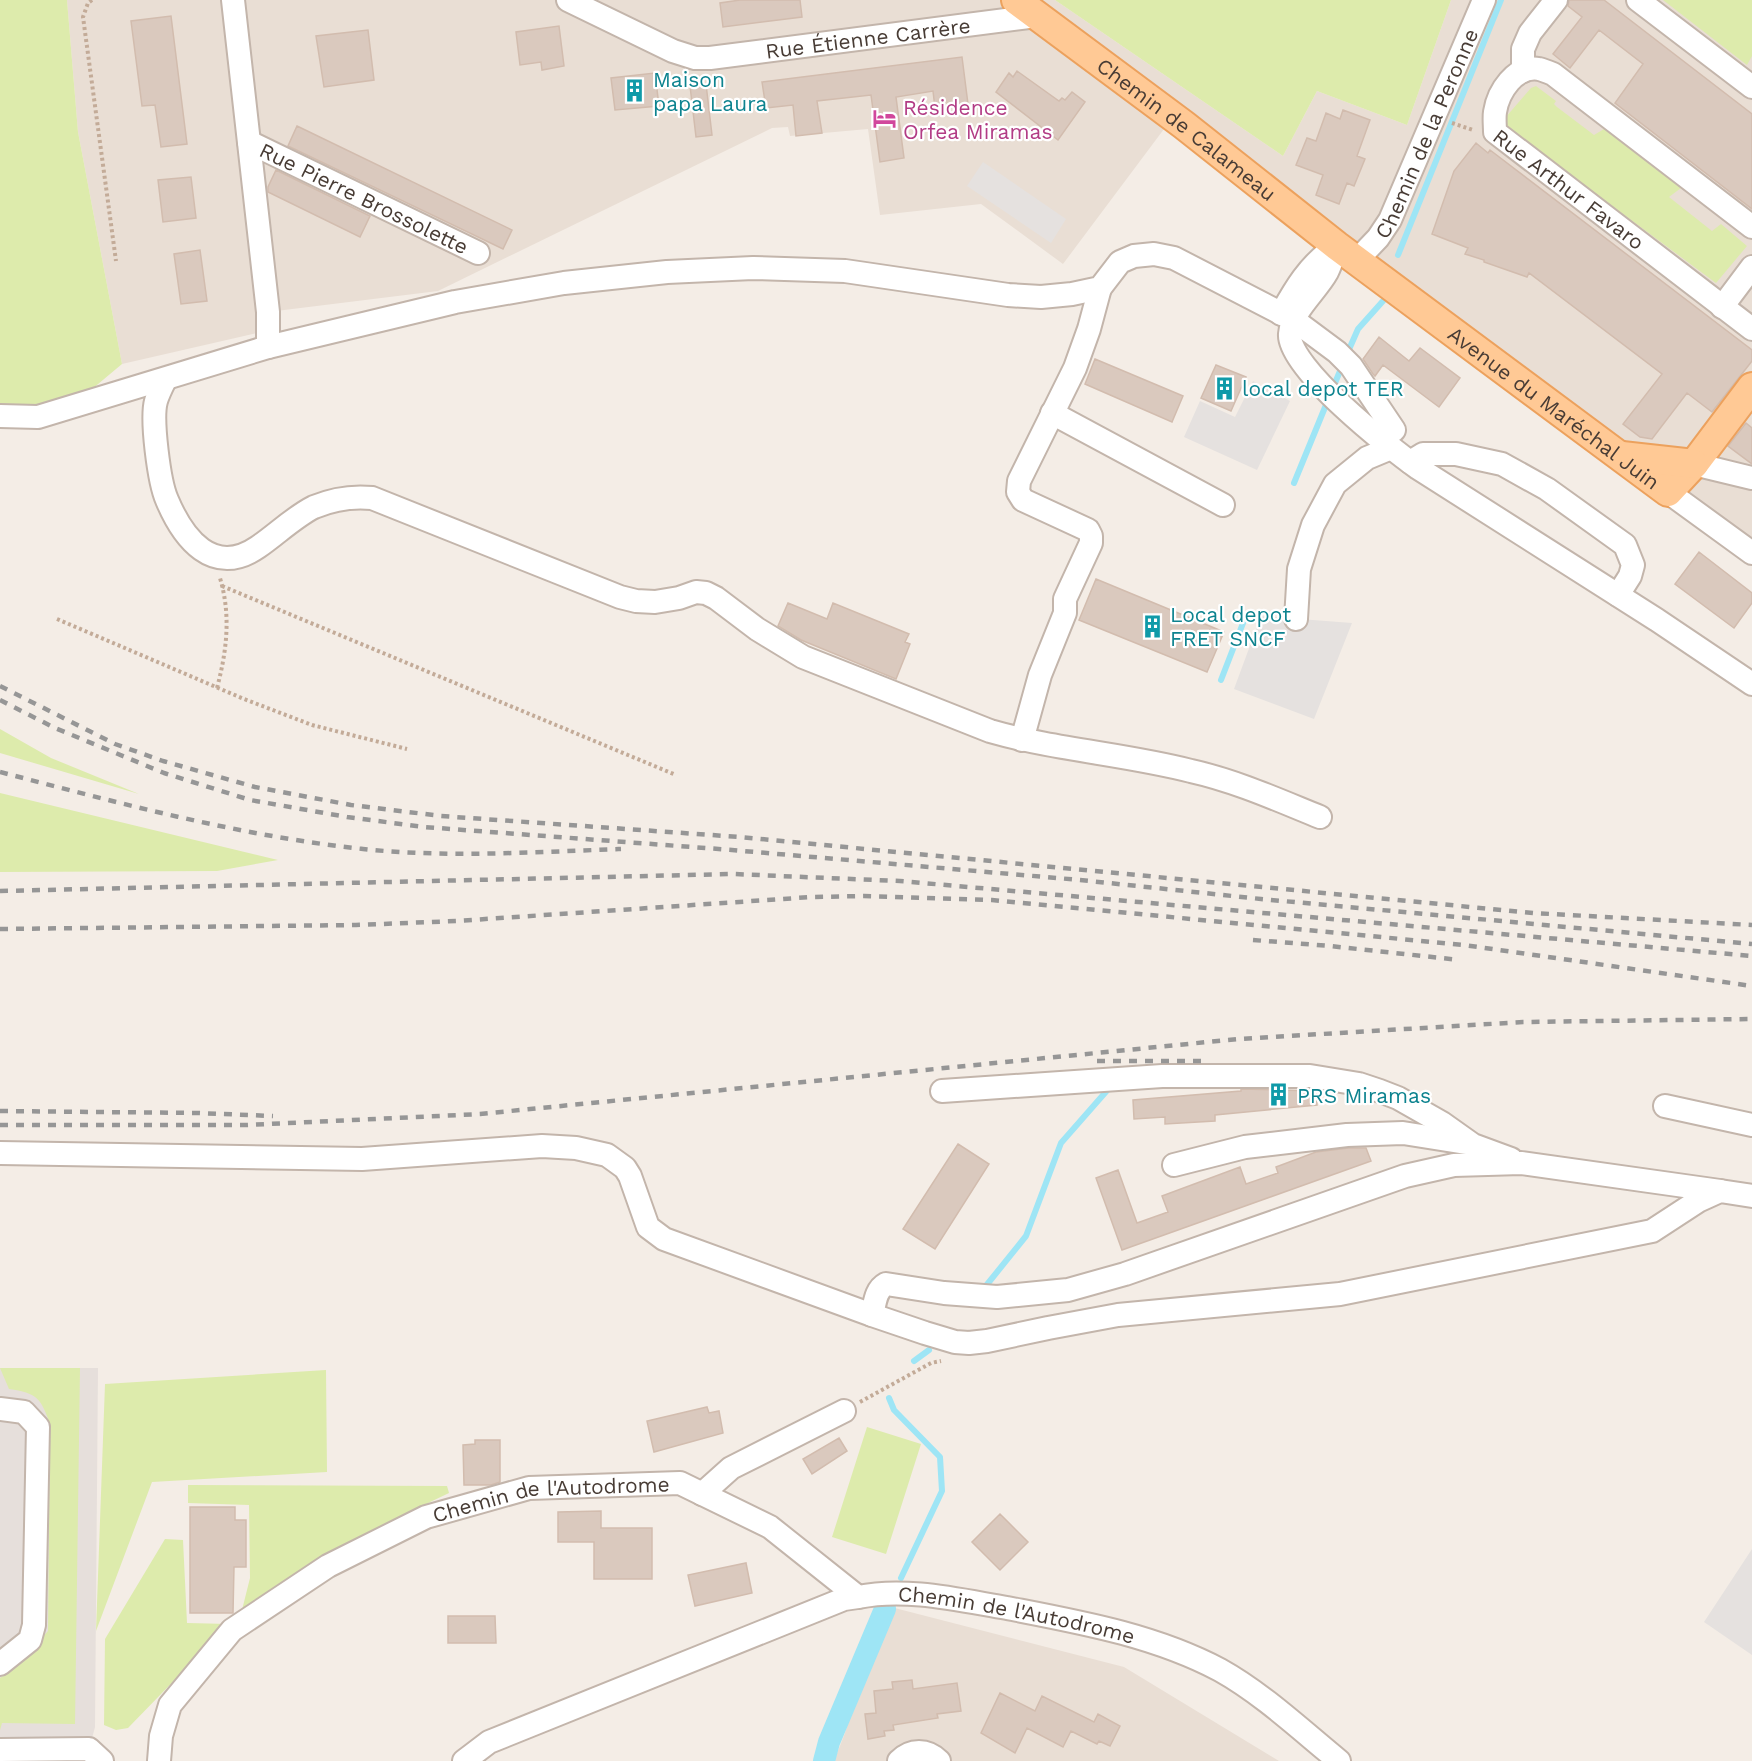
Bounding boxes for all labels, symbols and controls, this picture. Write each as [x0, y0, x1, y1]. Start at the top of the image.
street label: Rue Étienne Carrère [764, 12, 972, 63]
street label: Chemin de la Peronne [1369, 25, 1483, 243]
street label: Chemin de Calameau [1092, 52, 1281, 206]
place label: Maison papa Laura [653, 67, 767, 116]
building icon: Maison papa Laura [622, 78, 648, 104]
place label: Résidence Orfea Miramas [903, 95, 1052, 144]
hotel icon: Résidence Orfea Miramas [872, 106, 898, 132]
street label: Rue Arthur Favaro [1489, 123, 1650, 255]
street label: Rue Pierre Brossolette [256, 137, 472, 259]
street label: Avenue du Maréchal Juin [1443, 321, 1665, 494]
building icon: local depot TER [1211, 375, 1237, 401]
place label: local depot TER [1242, 376, 1404, 401]
place label: Local depot FRET SNCF [1170, 602, 1291, 651]
building icon: Local depot FRET SNCF [1139, 613, 1165, 639]
building icon: PRS Miramas [1266, 1082, 1292, 1108]
place label: PRS Miramas [1297, 1083, 1431, 1108]
street label: Chemin de l'Autodrome [429, 1471, 670, 1527]
street label: Chemin de l'Autodrome [898, 1581, 1138, 1648]

